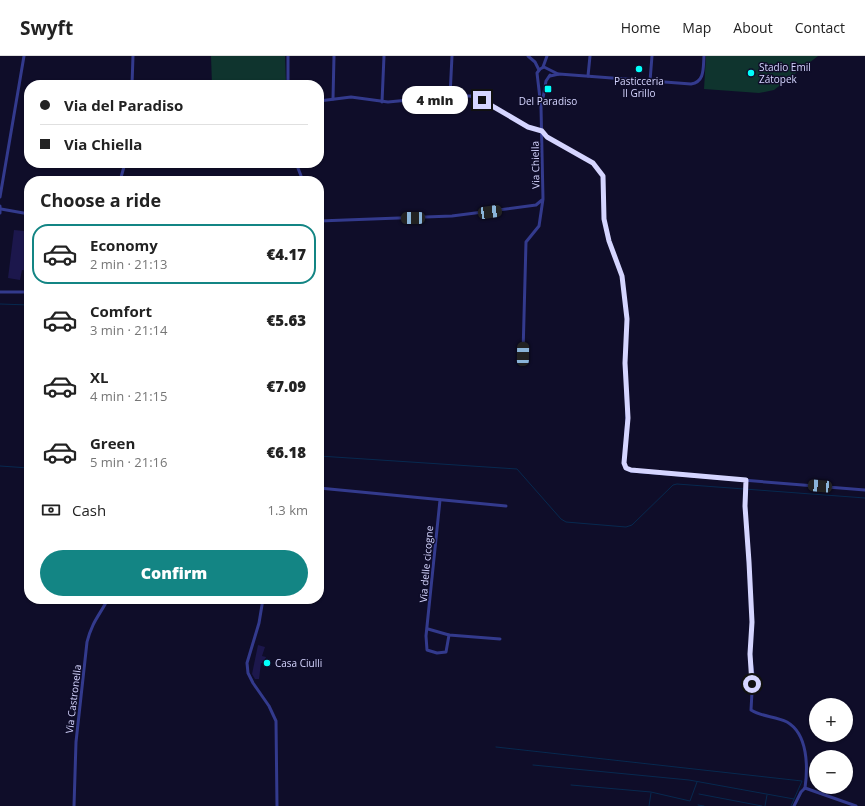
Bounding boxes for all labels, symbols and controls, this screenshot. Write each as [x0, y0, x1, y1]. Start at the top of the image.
text: Swyft [20, 15, 73, 41]
text: Home [621, 18, 660, 37]
text: Map [682, 18, 711, 37]
text: About [733, 18, 773, 37]
text: Contact [795, 18, 845, 37]
place label: Stadio Emil Zátopek [759, 60, 811, 86]
marker: Pasticceria Il Grillo [634, 64, 644, 74]
marker: Stadio Emil Zátopek [746, 68, 756, 78]
place label: Pasticceria Il Grillo [614, 74, 664, 100]
marker: Del Paradiso [543, 84, 553, 94]
callout: 4 min [402, 86, 468, 114]
text: 4 min [417, 91, 453, 109]
route end [473, 91, 491, 109]
place label: Del Paradiso [519, 94, 577, 108]
text: Via del Paradiso [64, 95, 183, 115]
text: Via Chiella [64, 134, 142, 154]
street label: Via Chiella [528, 141, 542, 189]
text: Choose a ride [40, 188, 161, 212]
car [477, 204, 503, 220]
car [401, 212, 425, 224]
text: Economy [90, 235, 158, 255]
icon: car [42, 236, 78, 272]
text: €4.17 [267, 244, 306, 264]
text: 2 min · 21:13 [90, 255, 167, 273]
text: Comfort [90, 301, 152, 321]
icon: car [42, 302, 78, 338]
text: €5.63 [267, 310, 306, 330]
text: 3 min · 21:14 [90, 321, 167, 339]
car [517, 342, 529, 366]
text: XL [90, 367, 108, 387]
icon: car [42, 368, 78, 404]
text: €7.09 [267, 376, 306, 396]
text: 4 min · 21:15 [90, 387, 167, 405]
text: Green [90, 433, 135, 453]
icon: car [42, 434, 78, 470]
text: €6.18 [267, 442, 306, 462]
text: 5 min · 21:16 [90, 453, 167, 471]
car [808, 479, 832, 493]
icon: cash [40, 499, 62, 521]
text: Cash [72, 500, 106, 520]
text: 1.3 km [267, 501, 308, 519]
street label: Via delle cicogne [416, 525, 436, 603]
button: Confirm [40, 550, 308, 596]
place label: Casa Ciulli [275, 656, 322, 670]
marker: Casa Ciulli [262, 658, 272, 668]
street label: Via Castronella [62, 664, 84, 734]
route start [743, 675, 761, 693]
map controls [809, 698, 853, 794]
button: + [809, 698, 853, 742]
button: − [809, 750, 853, 794]

